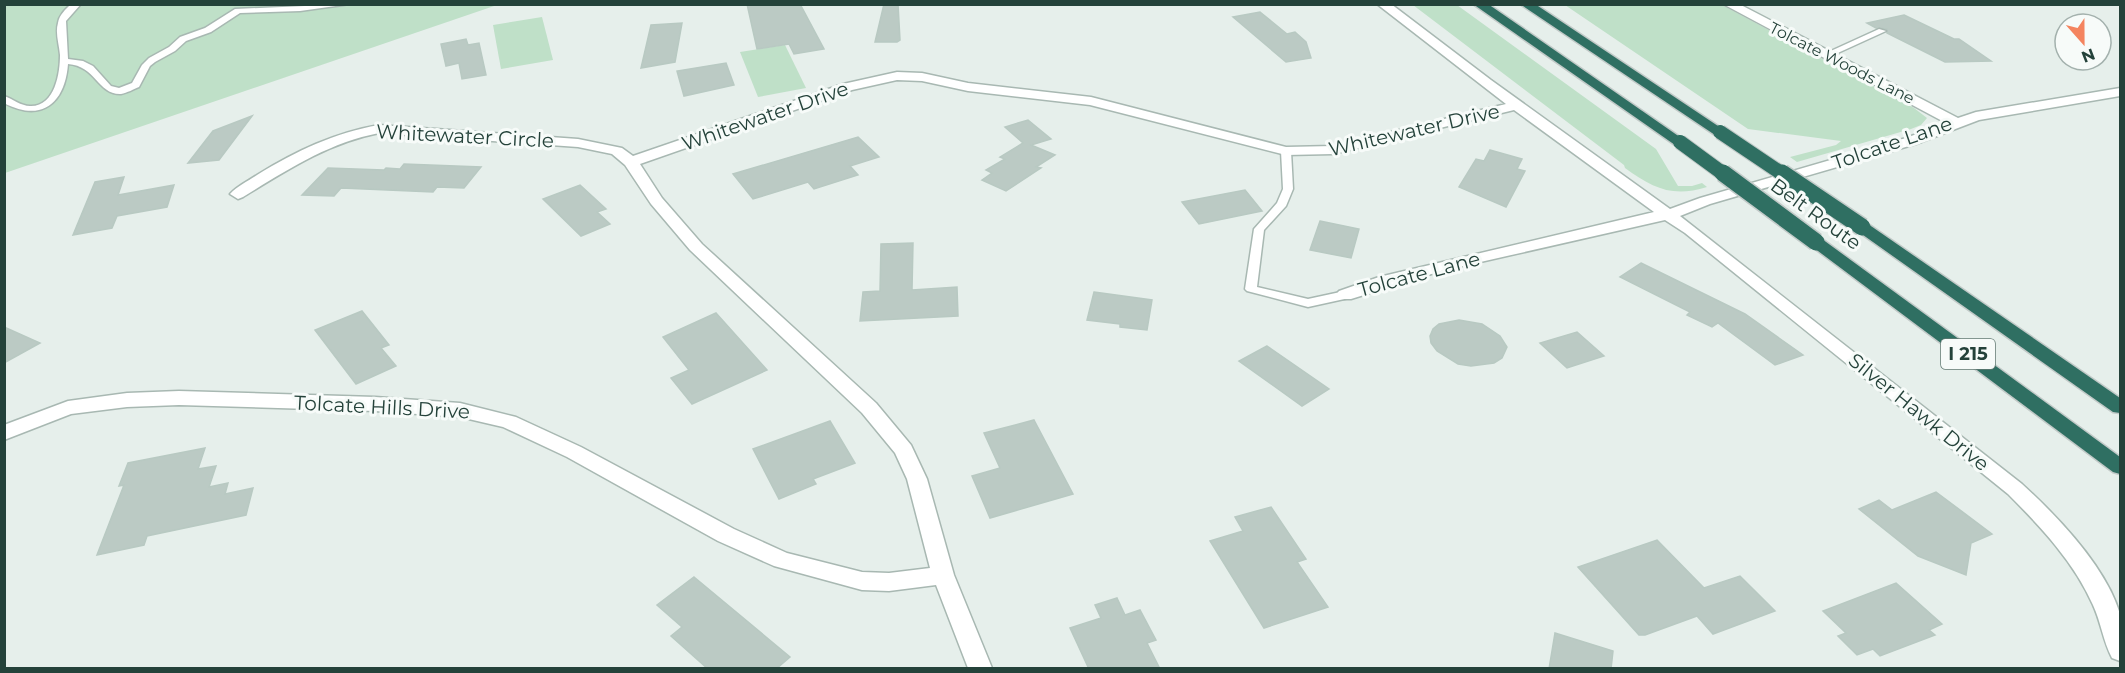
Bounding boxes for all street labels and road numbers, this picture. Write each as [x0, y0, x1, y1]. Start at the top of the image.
street label: Tolcate Woods Lane [1766, 18, 1918, 108]
street label: Whitewater Drive [679, 76, 851, 156]
street label: Whitewater Drive [1326, 99, 1502, 161]
street label: Tolcate Lane [1829, 111, 1955, 175]
street label: Whitewater Circle [375, 119, 555, 153]
street label: Belt Route [1766, 173, 1866, 255]
street label: Tolcate Lane [1355, 246, 1483, 302]
road number: I 215 [1941, 339, 1995, 369]
street label: Silver Hawk Drive [1844, 348, 1994, 476]
street label: Tolcate Hills Drive [293, 390, 471, 424]

